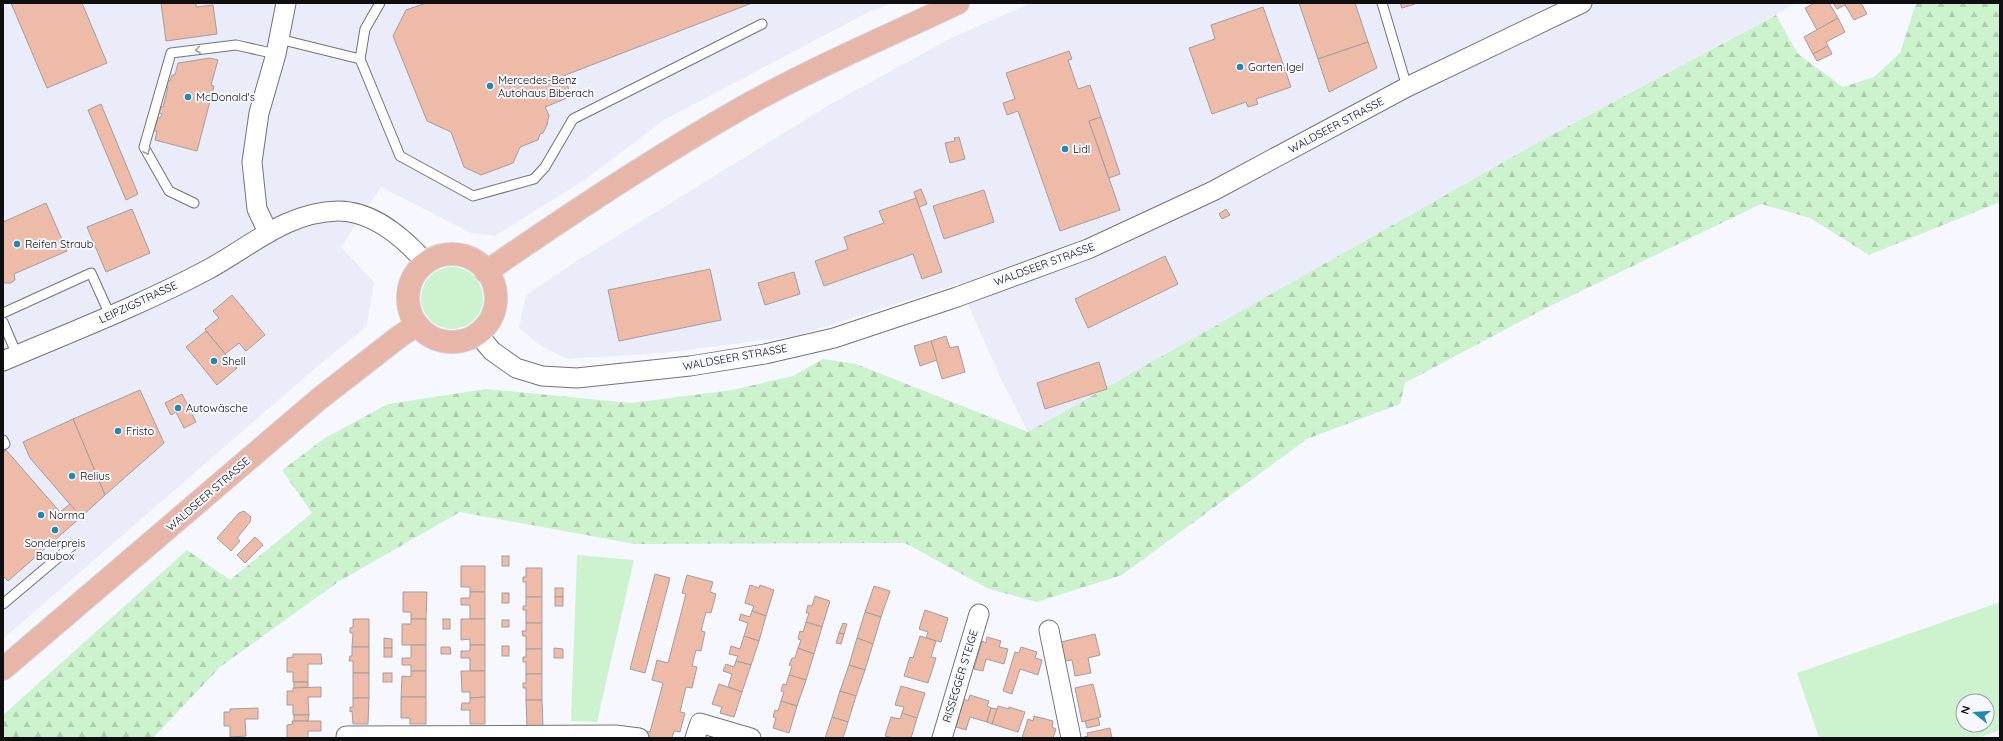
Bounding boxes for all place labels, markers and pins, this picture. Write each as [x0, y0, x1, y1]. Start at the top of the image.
place label: Garten Igel [1248, 60, 1304, 74]
marker: Garten Igel [1235, 62, 1245, 72]
place label: Mercedes-Benz Autohaus Biberach [498, 73, 594, 100]
marker: Mercedes-Benz Autohaus Biberach [485, 81, 495, 91]
place label: McDonald's [196, 90, 255, 104]
marker: McDonald's [183, 92, 193, 102]
place label: Lidl [1073, 142, 1090, 156]
marker: Lidl [1060, 144, 1070, 154]
place label: Reifen Straub [25, 237, 94, 251]
marker: Reifen Straub [12, 239, 22, 249]
place label: Shell [222, 354, 246, 368]
marker: Shell [209, 356, 219, 366]
place label: Autowäsche [186, 401, 248, 415]
marker: Autowäsche [173, 403, 183, 413]
place label: Fristo [126, 424, 155, 438]
marker: Fristo [113, 426, 123, 436]
place label: Relius [80, 469, 110, 483]
marker: Relius [67, 471, 77, 481]
place label: Norma [49, 508, 85, 522]
marker: Norma [36, 510, 46, 520]
marker: Sonderpreis Baubox [50, 525, 60, 535]
place label: Sonderpreis Baubox [25, 536, 85, 563]

